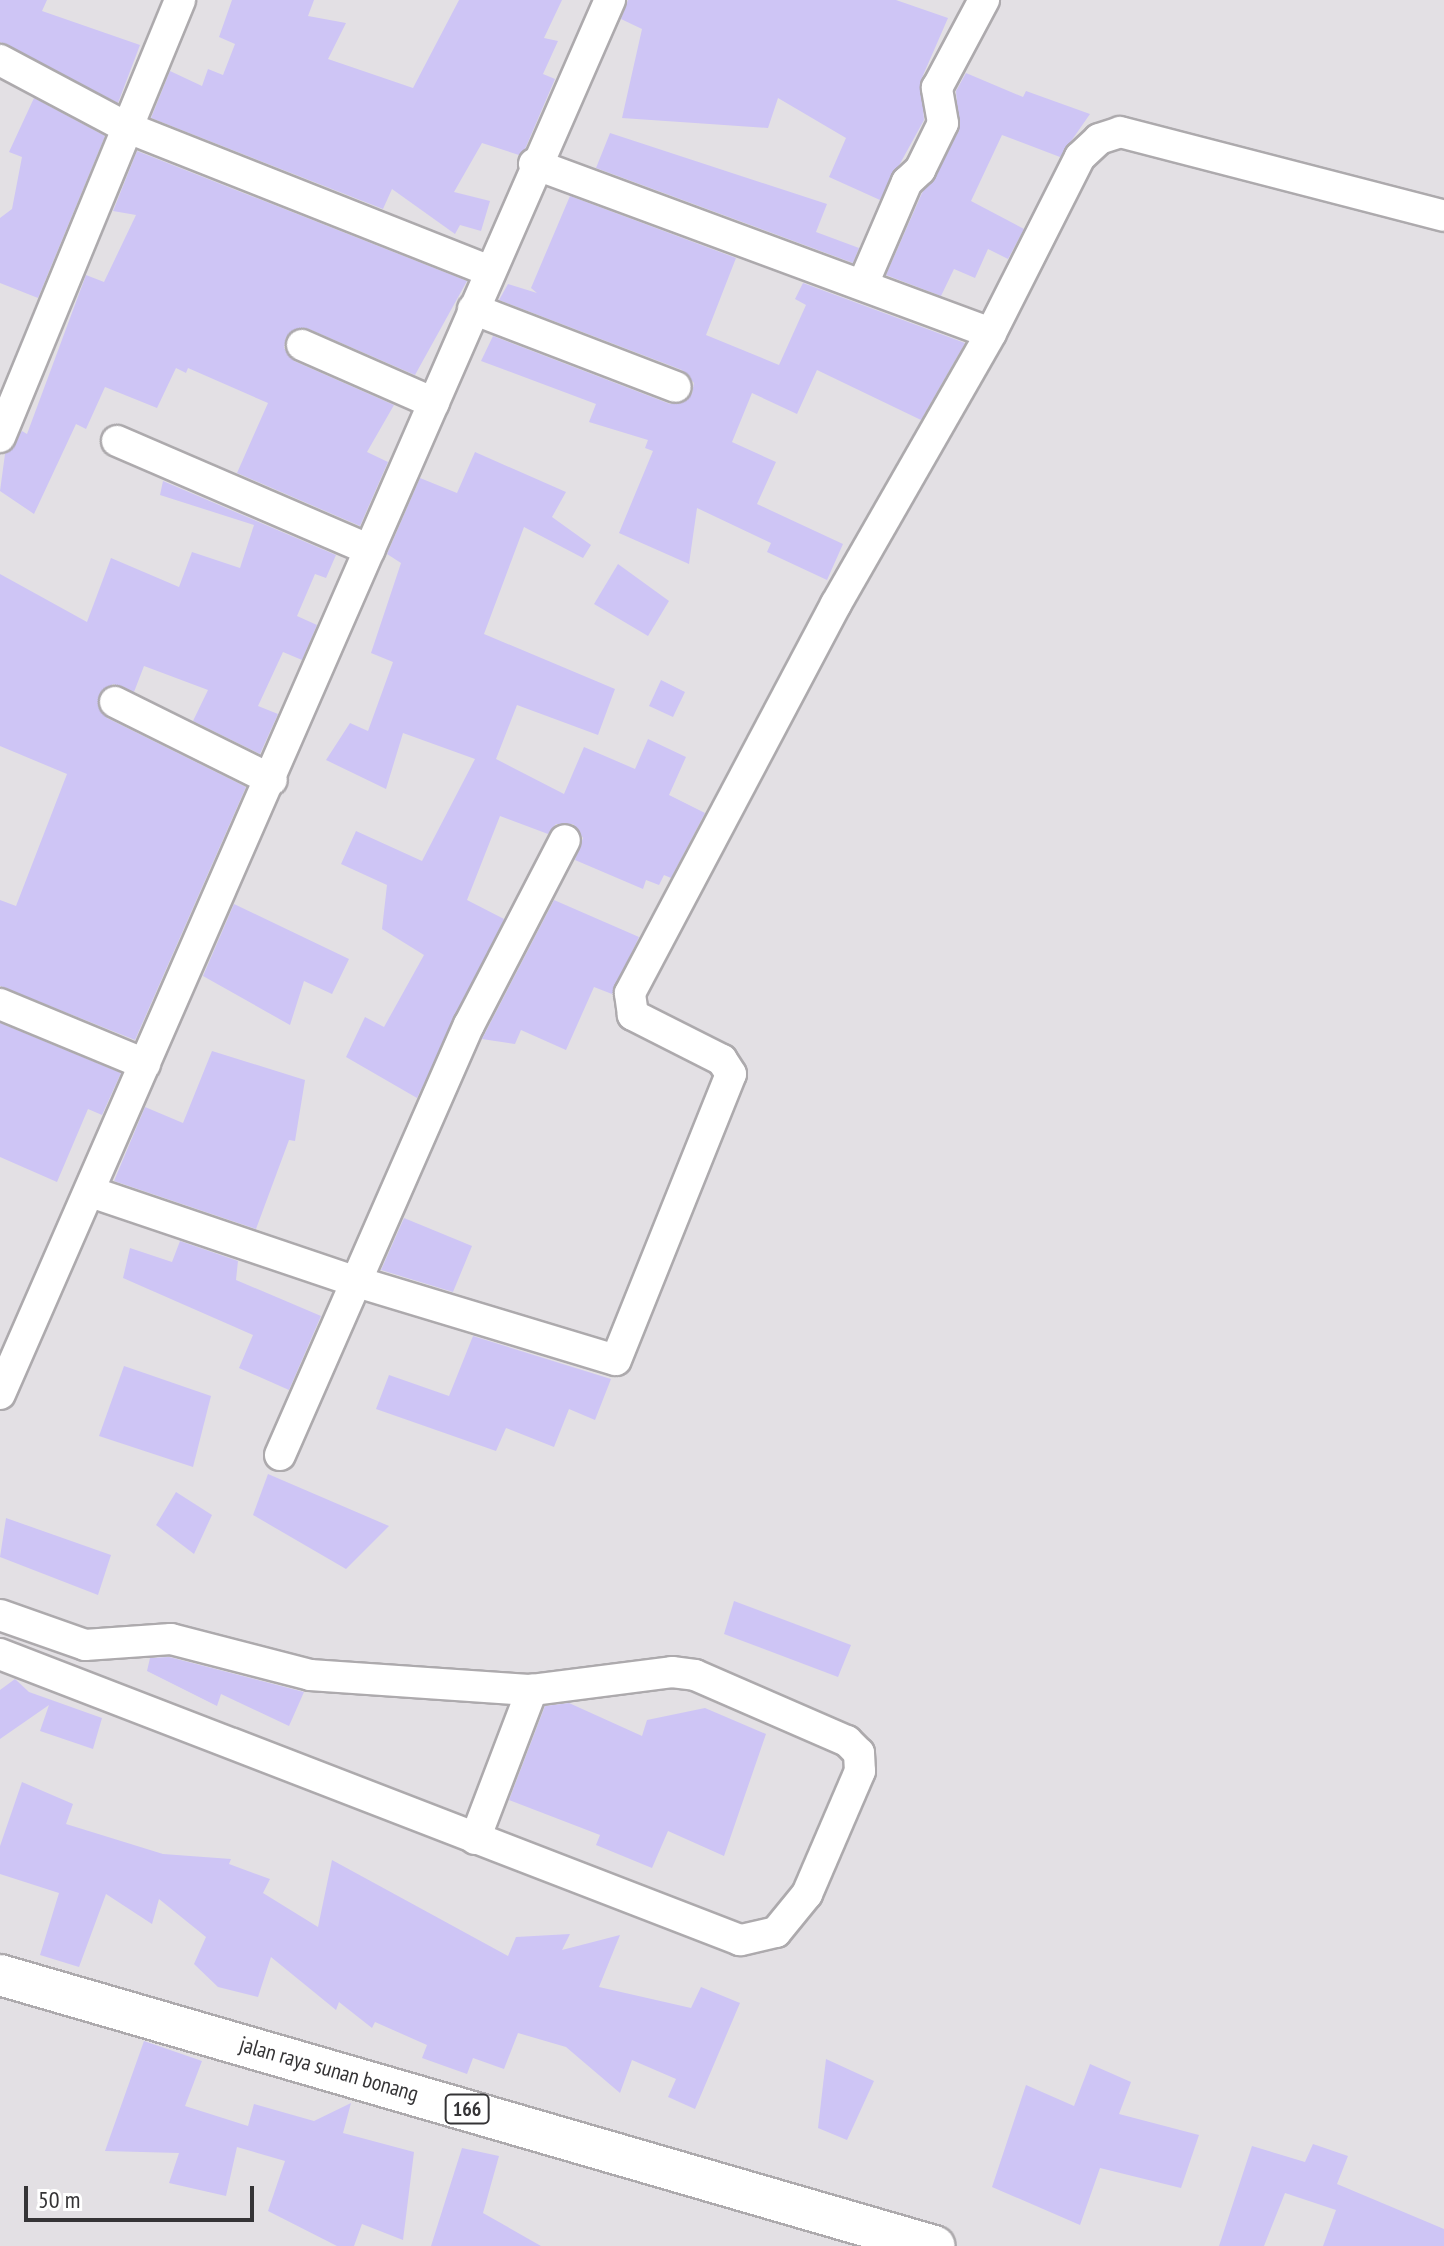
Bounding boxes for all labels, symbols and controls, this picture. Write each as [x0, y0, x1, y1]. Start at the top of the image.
street label: jalan raya sunan bonang [237, 2031, 421, 2107]
road number: 166 [443, 2093, 491, 2125]
scale bar [28, 2170, 258, 2220]
text: 50 m [38, 2184, 80, 2215]

